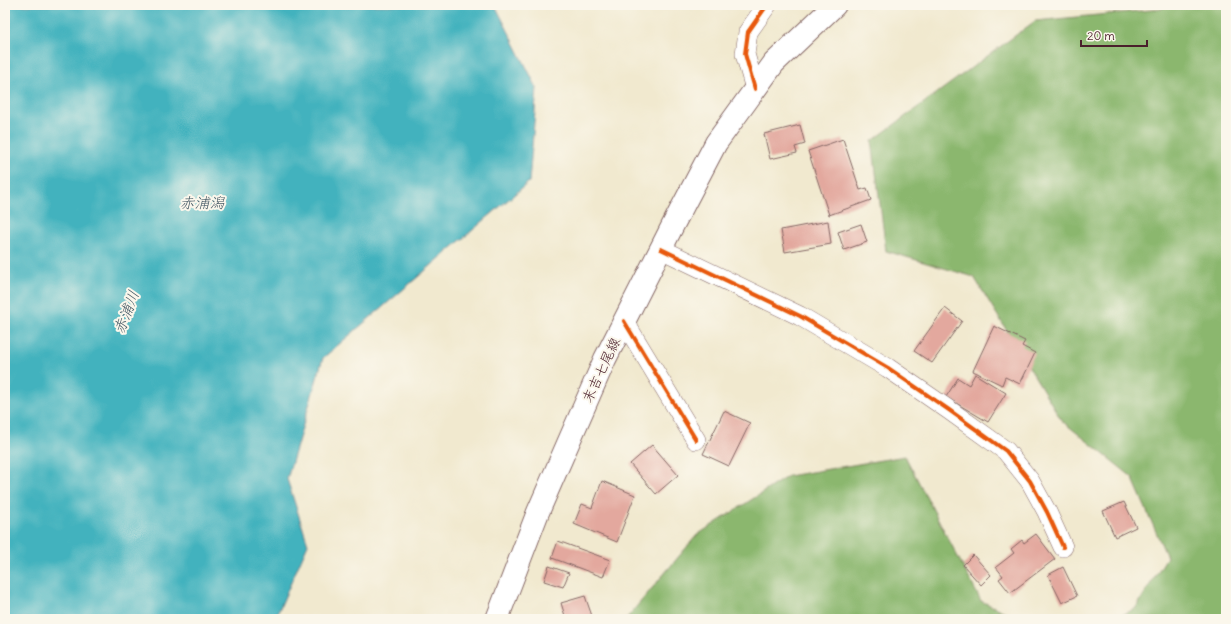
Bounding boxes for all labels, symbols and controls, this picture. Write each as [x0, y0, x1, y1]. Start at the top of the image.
scale bar [1081, 22, 1147, 48]
text: 20 m [1087, 28, 1115, 43]
water label: 赤浦潟 [179, 193, 225, 212]
water label: 赤浦川 [109, 288, 143, 336]
street label: 末吉七尾線 [578, 334, 624, 406]

